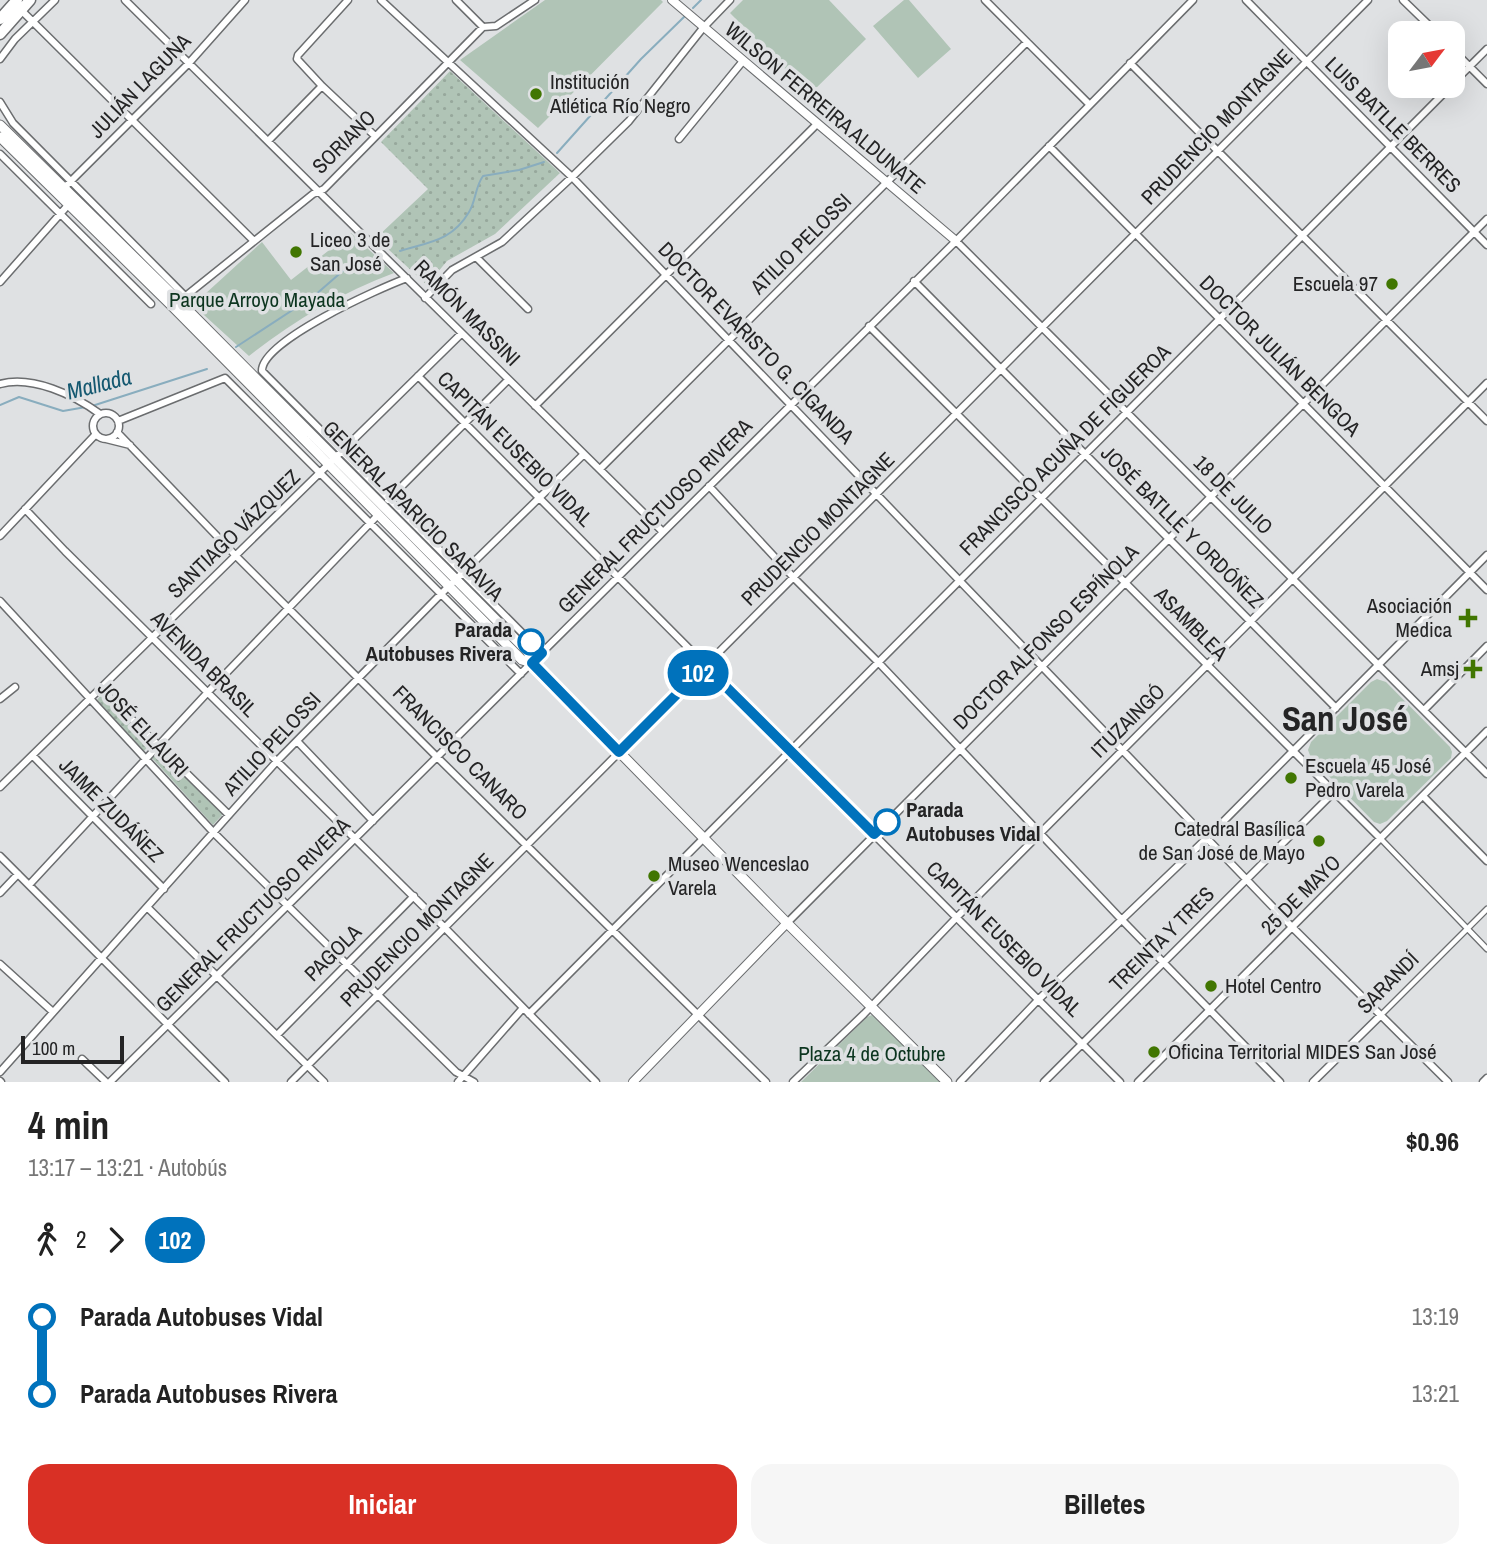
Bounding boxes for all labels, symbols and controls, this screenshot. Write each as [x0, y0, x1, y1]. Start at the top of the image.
street label: WILSON FERREIRA ALDUNATE [719, 15, 932, 200]
north arrow [1388, 21, 1465, 98]
map controls [1388, 21, 1465, 98]
street label: JULIÁN LAGUNA [82, 27, 197, 144]
street label: PRUDENCIO MONTAGNE [1135, 42, 1299, 211]
street label: LUIS BATLLE BERRES [1319, 50, 1468, 199]
place label: Institución Atlética Río Negro [549, 67, 691, 120]
marker: Institución Atlética Río Negro [528, 86, 544, 102]
street label: SORIANO [305, 103, 382, 180]
street label: ATILIO PELOSSI [743, 187, 857, 301]
place label: Liceo 3 de San José [310, 225, 390, 278]
street label: DOCTOR EVARISTO G. CIGANDA [652, 235, 861, 451]
marker: Liceo 3 de San José [288, 244, 304, 260]
street label: RAMÓN MASSINI [408, 253, 527, 372]
street label: DOCTOR JULIÁN BENGOA [1193, 269, 1368, 443]
place label: Escuela 97 [1293, 269, 1378, 298]
marker: Escuela 97 [1384, 276, 1400, 292]
park label: Parque Arroyo Mayada [169, 285, 345, 314]
street label: FRANCISCO ACUÑA DE FIGUEROA [953, 337, 1177, 562]
water label: Mallada [63, 360, 135, 407]
street label: CAPITÁN EUSEBIO VIDAL [431, 364, 600, 533]
street label: GENERAL FRUCTUOSO RIVERA [551, 412, 759, 619]
street label: GENERAL APARICIO SARAVIA [317, 414, 510, 608]
street label: JOSÉ BATLLE Y ORDÓÑEZ [1095, 439, 1270, 615]
street label: PRUDENCIO MONTAGNE [734, 445, 901, 612]
street label: 18 DE JULIO [1187, 449, 1279, 541]
street label: SANTIAGO VÁZQUEZ [161, 462, 307, 604]
street label: DOCTOR ALFONSO ESPÍNOLA [947, 537, 1145, 736]
street label: ASAMBLEA [1148, 580, 1235, 667]
place label: Asociación Medica [1366, 591, 1452, 644]
street label: AVENIDA BRASIL [144, 603, 264, 723]
marker: Asociación Medica [1458, 608, 1478, 628]
place label: Parada Autobuses Rivera [366, 615, 512, 668]
marker: Parada Autobuses Rivera [518, 629, 544, 655]
line badge: 102 [658, 650, 738, 696]
place label: Amsj [1420, 654, 1459, 683]
text: 102 [682, 657, 714, 689]
marker: Amsj [1465, 661, 1481, 677]
street label: JOSÉ ELLAURI [91, 674, 195, 783]
street label: ITUZAINGÓ [1084, 677, 1171, 764]
street label: FRANCISCO CANARO [387, 679, 534, 826]
street label: ATILIO PELOSSI [215, 686, 327, 802]
district label: San José [1282, 695, 1408, 742]
street label: JAIME ZUDÁÑEZ [53, 751, 170, 869]
place label: Escuela 45 José Pedro Varela [1305, 751, 1431, 804]
marker: Escuela 45 José Pedro Varela [1283, 770, 1299, 786]
place label: Parada Autobuses Vidal [906, 795, 1041, 848]
marker: Parada Autobuses Vidal [874, 809, 900, 835]
street label: GENERAL FRUCTUOSO RIVERA [149, 811, 357, 1018]
place label: Catedral Basílica de San José de Mayo [1138, 814, 1305, 867]
marker: Catedral Basílica de San José de Mayo [1311, 833, 1327, 849]
street label: PRUDENCIO MONTAGNE [333, 846, 500, 1013]
street label: 25 DE MAYO [1254, 848, 1347, 941]
place label: Museo Wenceslao Varela [668, 849, 809, 902]
street label: CAPITÁN EUSEBIO VIDAL [920, 854, 1089, 1023]
marker: Museo Wenceslao Varela [646, 868, 662, 884]
street label: TREINTA Y TRES [1103, 880, 1221, 998]
street label: PAGOLA [298, 917, 368, 987]
street label: SARANDÍ [1350, 945, 1425, 1020]
place label: Hotel Centro [1225, 971, 1322, 1000]
marker: Hotel Centro [1203, 978, 1219, 994]
scale bar [21, 1033, 124, 1065]
text: 100 m [32, 1035, 75, 1061]
place label: Oficina Territorial MIDES San José [1168, 1037, 1437, 1066]
park label: Plaza 4 de Octubre [798, 1039, 946, 1068]
marker: Oficina Territorial MIDES San José [1146, 1044, 1162, 1060]
text: 4 min [28, 1100, 109, 1151]
text: $0.96 [1406, 1124, 1459, 1159]
text: 13:17 – 13:21 · Autobús [28, 1152, 227, 1183]
icon: walk [28, 1221, 66, 1259]
icon: forward [97, 1221, 135, 1259]
text: 2 [76, 1224, 87, 1255]
text: 102 [159, 1224, 191, 1256]
text: Parada Autobuses Vidal [80, 1299, 323, 1334]
text: 13:19 [1412, 1301, 1459, 1332]
text: Parada Autobuses Rivera [80, 1376, 338, 1411]
text: 13:21 [1412, 1378, 1459, 1409]
button: Iniciar [28, 1464, 737, 1544]
button: Billetes [751, 1464, 1459, 1544]

